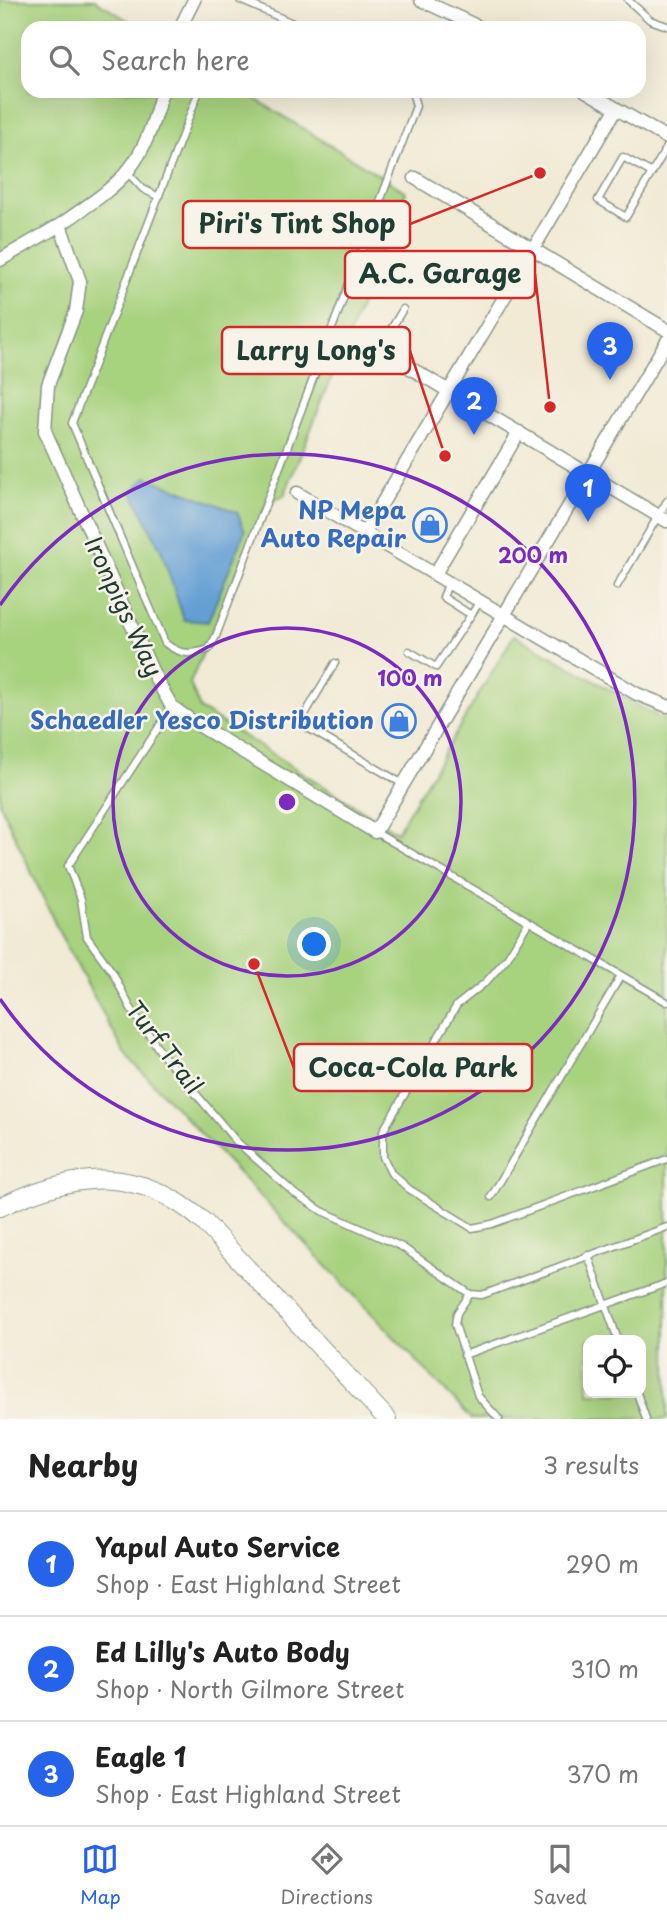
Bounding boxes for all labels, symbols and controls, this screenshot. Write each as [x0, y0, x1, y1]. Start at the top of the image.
search box [21, 21, 646, 98]
text: Search here [101, 40, 250, 79]
icon: search [45, 41, 83, 79]
callout: Piri's Tint Shop [183, 201, 410, 248]
text: Piri's Tint Shop [198, 203, 396, 242]
callout: A.C. Garage [345, 251, 535, 298]
text: A.C. Garage [359, 253, 521, 292]
pin: 3 [587, 322, 633, 380]
callout: Larry Long's [222, 327, 410, 374]
text: Larry Long's [236, 330, 396, 369]
pin: 2 [451, 377, 497, 435]
pin: 1 [565, 464, 611, 522]
place label: NP Mepa Auto Repair [261, 491, 407, 555]
shop icon: NP Mepa Auto Repair [411, 506, 449, 544]
street label: Ironpigs Way [77, 530, 173, 682]
text: 200 m [498, 538, 568, 570]
text: 100 m [377, 661, 443, 693]
place label: Schaedler Yesco Distribution [30, 701, 374, 737]
shop icon: Schaedler Yesco Distribution [380, 702, 418, 740]
centre of rings [275, 790, 299, 814]
your location [297, 927, 331, 961]
street label: Turf Trail [118, 992, 213, 1101]
callout: Coca-Cola Park [294, 1044, 532, 1091]
text: Coca-Cola Park [308, 1047, 518, 1086]
map controls [583, 1335, 646, 1398]
button: locate [583, 1335, 646, 1398]
text: Nearby [28, 1442, 138, 1487]
text: 3 results [543, 1447, 639, 1482]
text: Yapul Auto Service [95, 1527, 340, 1566]
text: 1 [46, 1546, 57, 1581]
text: 290 m [566, 1546, 639, 1581]
text: Shop · East Highland Street [95, 1566, 401, 1601]
text: Ed Lilly's Auto Body [95, 1632, 350, 1671]
text: 2 [43, 1651, 59, 1686]
text: 310 m [570, 1651, 639, 1686]
text: Shop · North Gilmore Street [95, 1671, 404, 1706]
text: Eagle 1 [95, 1737, 186, 1776]
text: 3 [43, 1756, 59, 1791]
text: 370 m [566, 1756, 639, 1791]
text: Shop · East Highland Street [95, 1776, 401, 1811]
tab: Map [80, 1840, 121, 1910]
tab: Directions [281, 1840, 373, 1910]
tab: Saved [533, 1840, 587, 1910]

